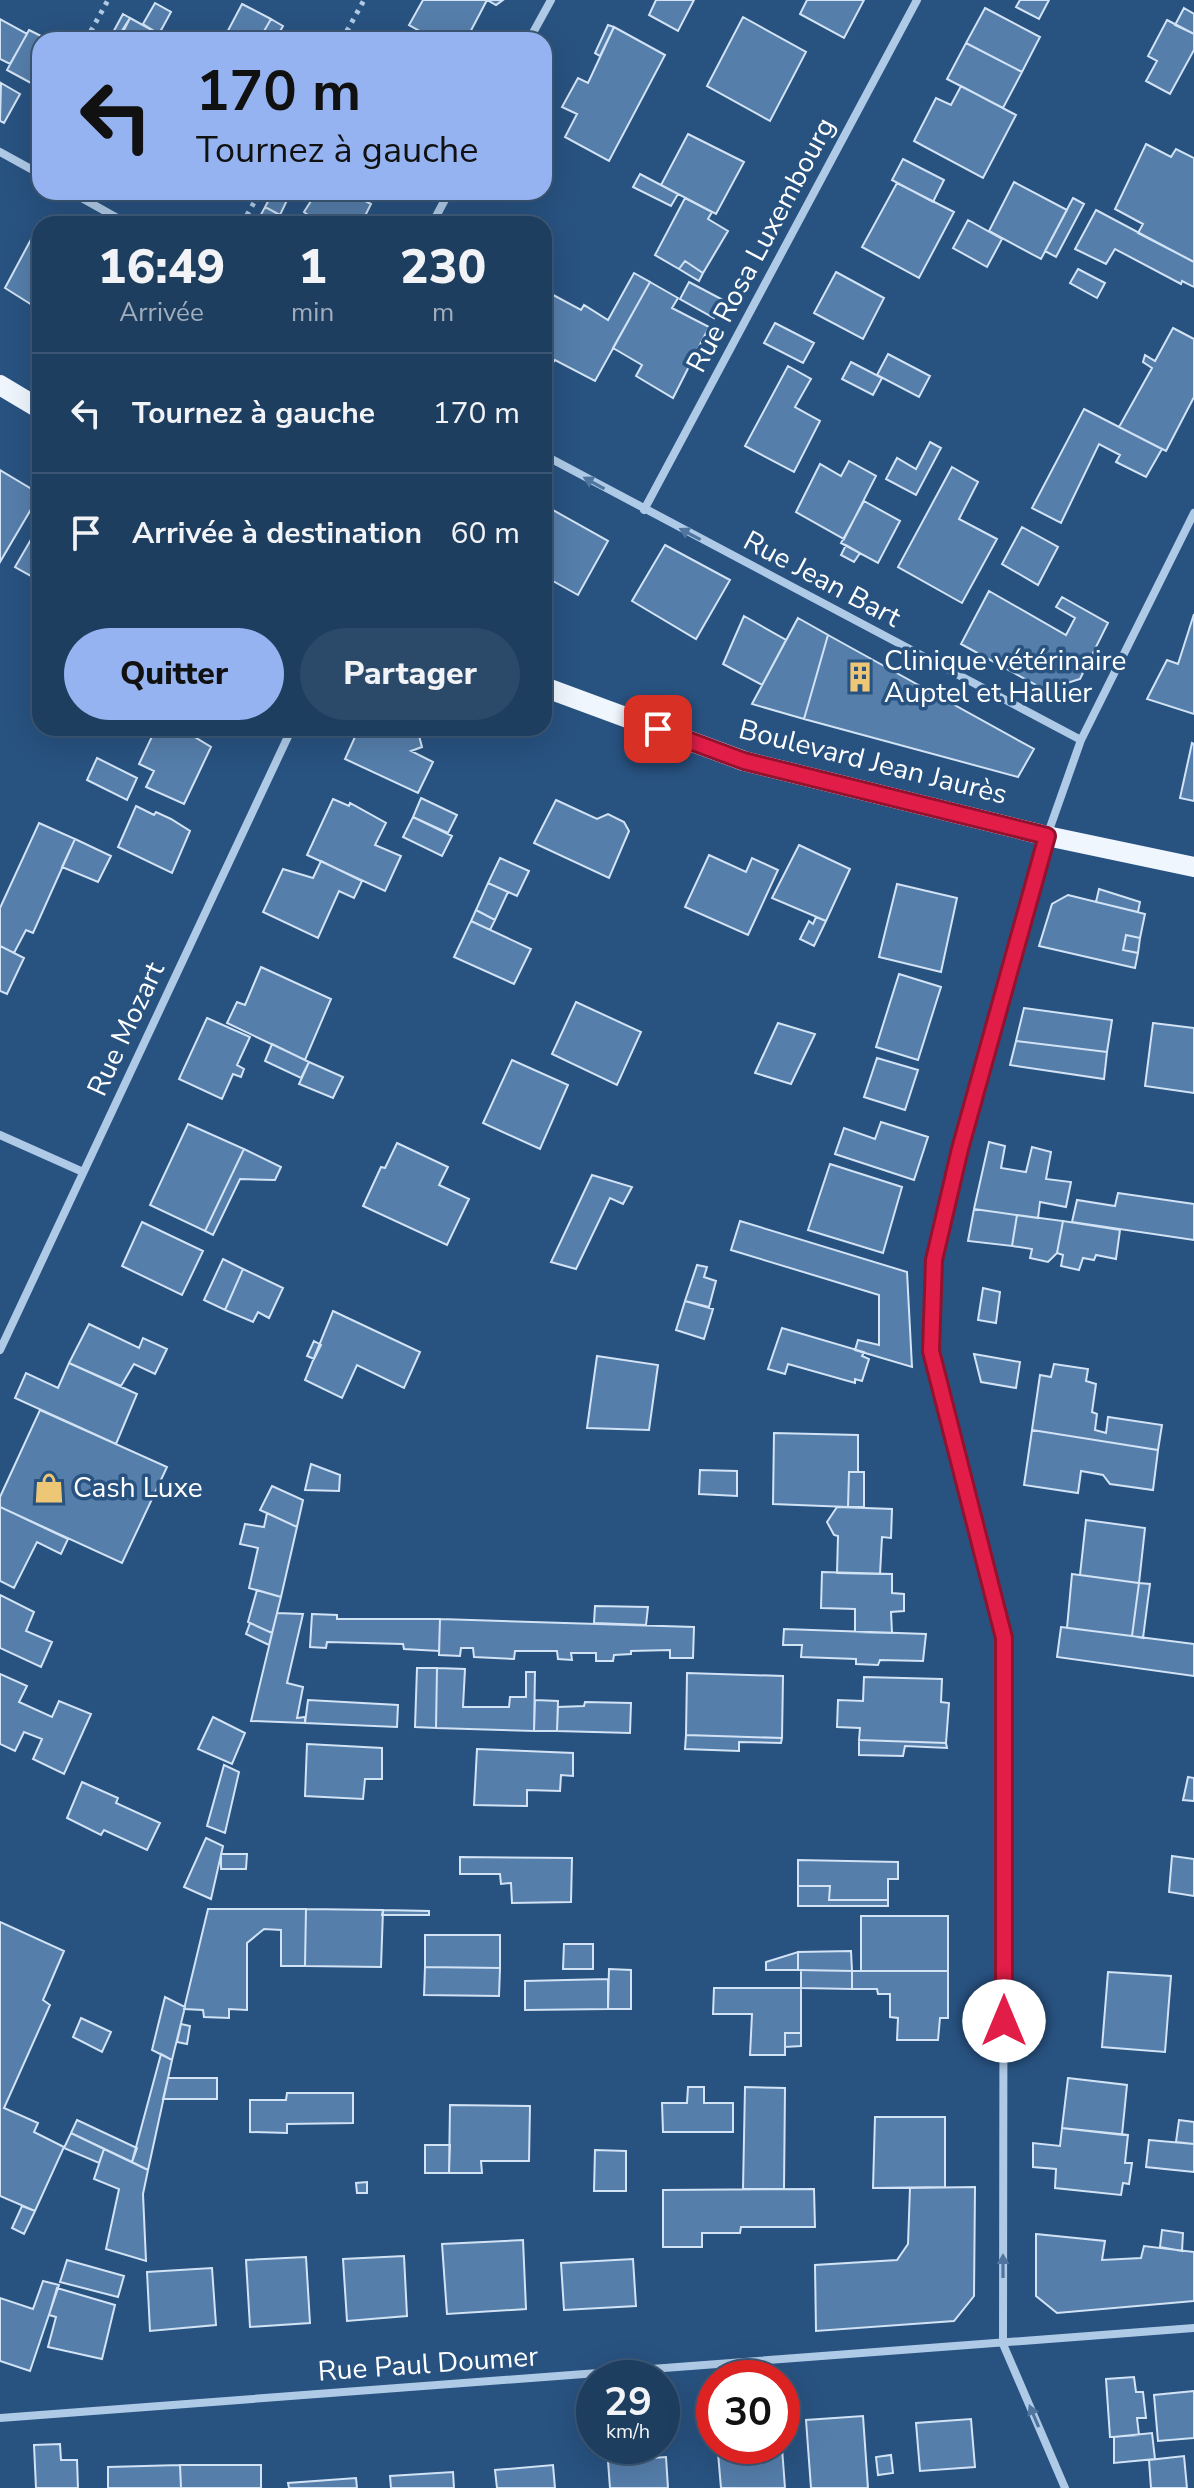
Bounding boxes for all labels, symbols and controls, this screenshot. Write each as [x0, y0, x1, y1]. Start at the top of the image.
text: 170 m [196, 53, 361, 130]
icon: left [64, 64, 168, 168]
street label: Rue Rosa Luxembourg [678, 111, 844, 379]
text: Tournez à gauche [196, 126, 478, 175]
text: 16:49 [98, 234, 225, 300]
text: 1 [298, 234, 327, 300]
text: 230 [400, 234, 486, 300]
text: Arrivée [119, 295, 204, 330]
text: min [291, 295, 334, 330]
text: m [432, 295, 454, 330]
icon: left [64, 391, 108, 435]
text: Tournez à gauche [132, 393, 375, 434]
text: 170 m [433, 393, 520, 434]
one-way arrow [583, 476, 605, 490]
icon: arrive [64, 511, 108, 555]
text: Arrivée à destination [132, 513, 422, 554]
text: 60 m [451, 513, 520, 554]
street label: Rue Jean Bart [737, 522, 907, 636]
one-way arrow [679, 528, 701, 542]
button: Quitter [64, 628, 284, 720]
button: Partager [300, 628, 520, 720]
place label: Clinique vétérinaire Auptel et Hallier [884, 642, 1126, 712]
building icon: Clinique vétérinaire Auptel et Hallier [843, 660, 877, 694]
pin [624, 695, 692, 763]
icon: arrive [636, 707, 680, 751]
street label: Boulevard Jean Jaurès [735, 710, 1011, 814]
street label: Rue Mozart [78, 955, 174, 1102]
place label: Cash Luxe [73, 1469, 203, 1507]
shop icon: Cash Luxe [32, 1471, 66, 1505]
position arrow [962, 1979, 1046, 2063]
one-way arrow [997, 2253, 1009, 2278]
street label: Rue Paul Doumer [317, 2337, 539, 2391]
speed limit sign: 30 [696, 2360, 800, 2464]
text: 29 [604, 2375, 652, 2429]
one-way arrow [1028, 2404, 1041, 2428]
text: km/h [606, 2418, 650, 2445]

